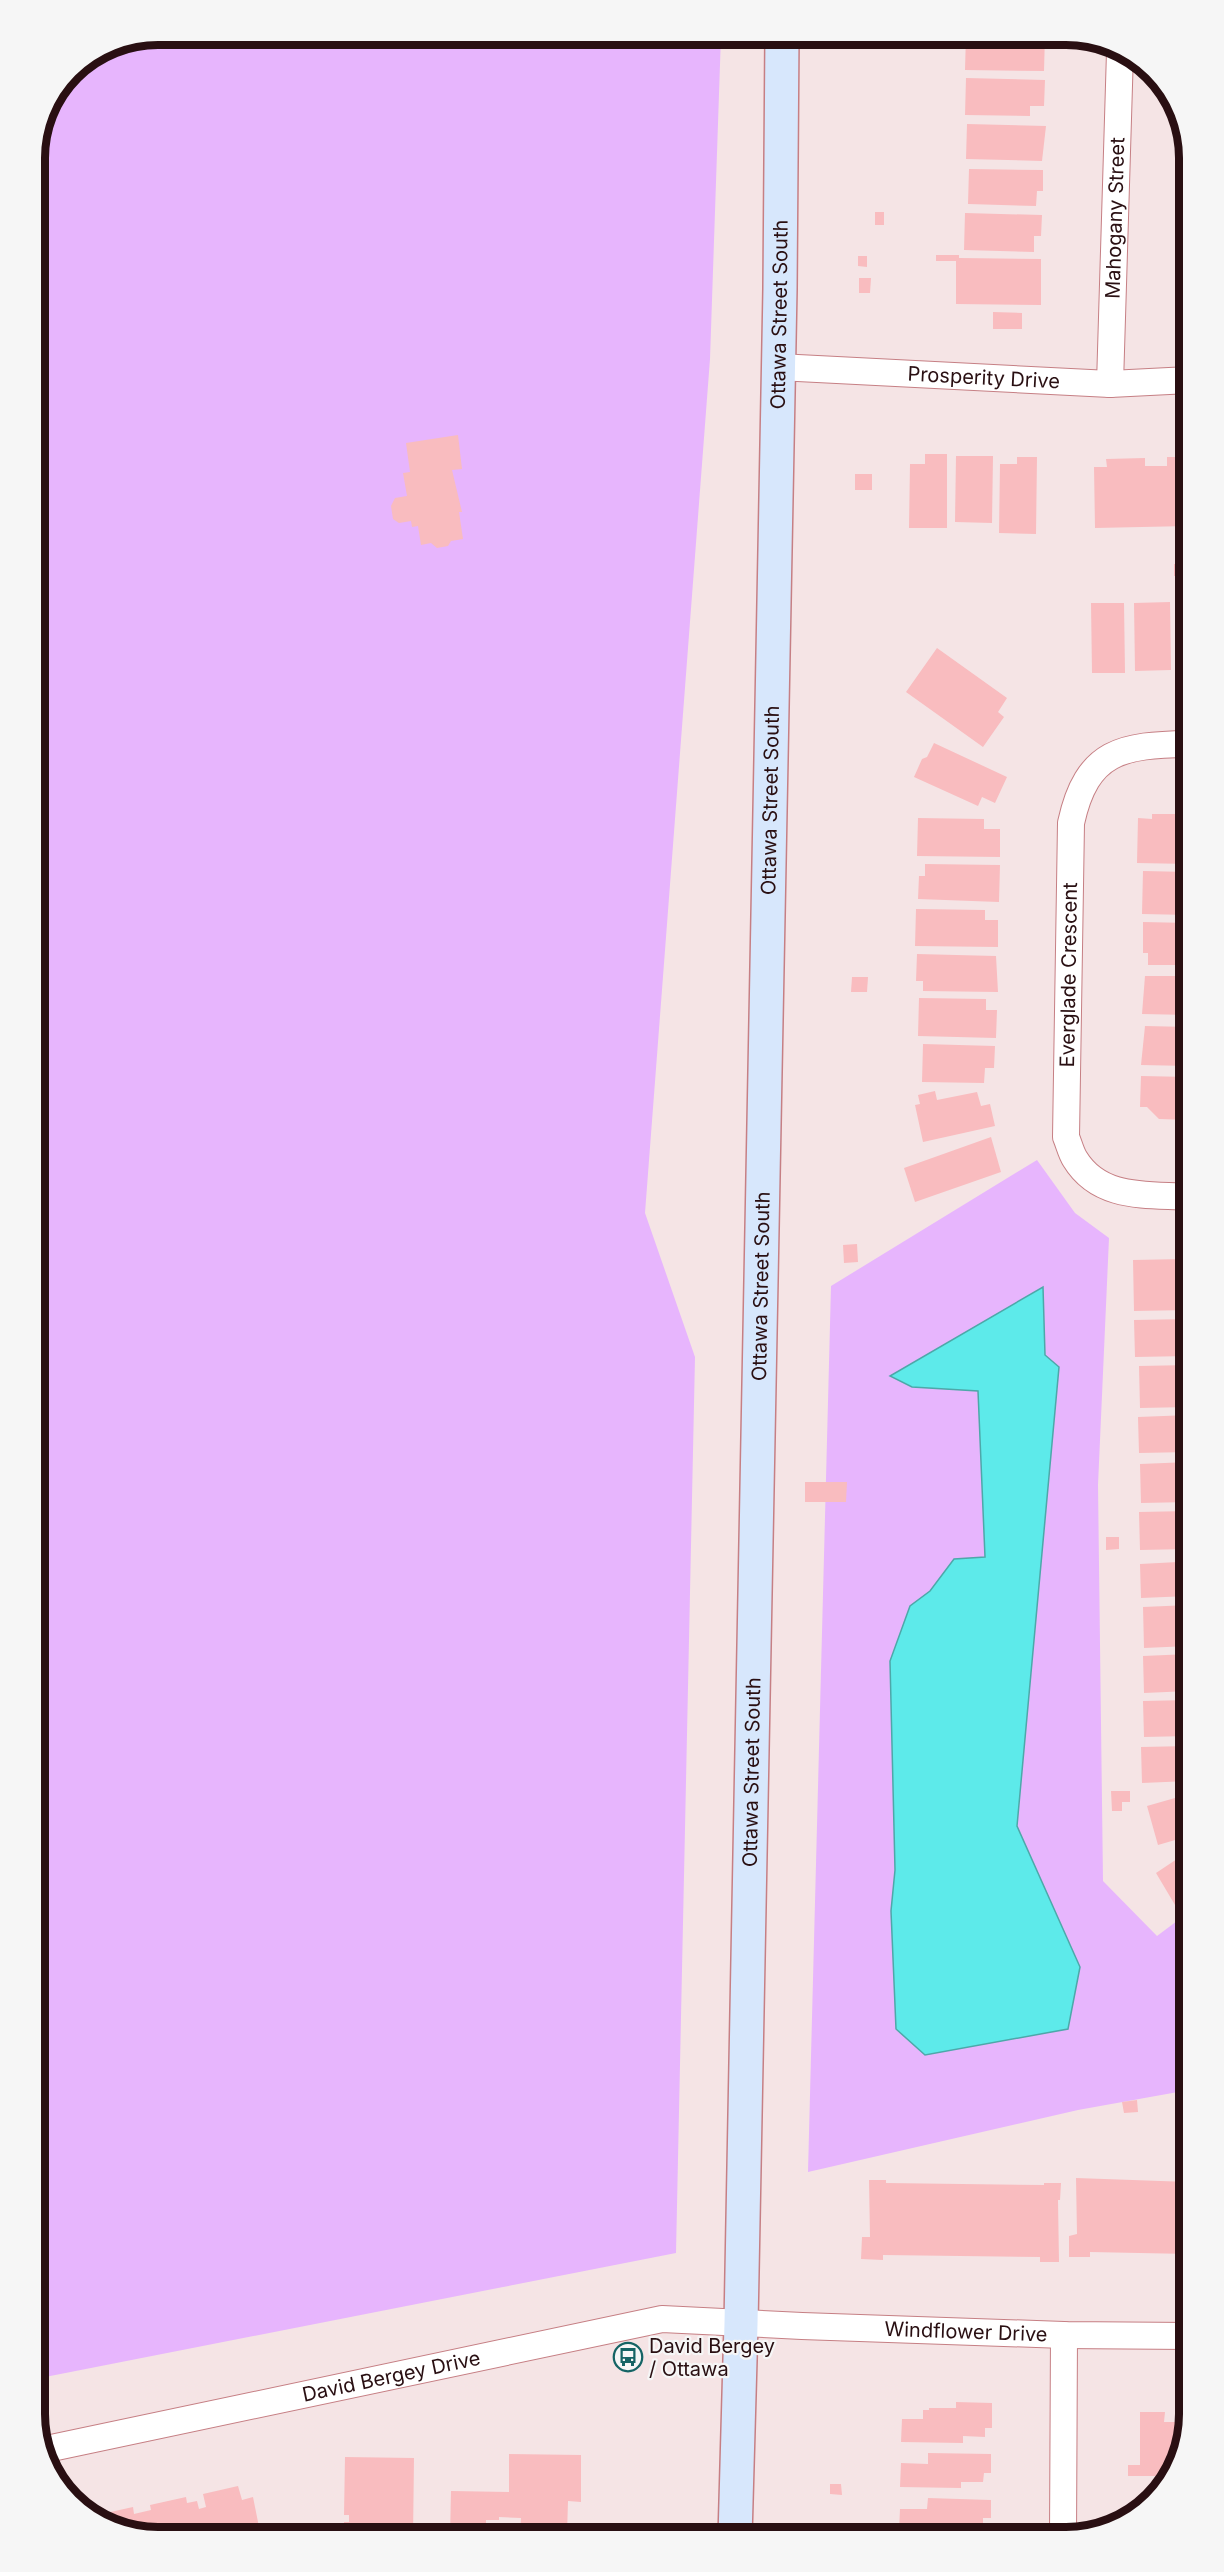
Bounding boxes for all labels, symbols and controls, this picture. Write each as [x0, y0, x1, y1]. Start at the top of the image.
street label: Mahogany Street [1101, 137, 1129, 299]
street label: Ottawa Street South [766, 220, 793, 409]
street label: Prosperity Drive [907, 362, 1061, 393]
street label: Ottawa Street South [756, 705, 784, 895]
street label: Everglade Crescent [1055, 882, 1082, 1068]
street label: Ottawa Street South [747, 1191, 775, 1381]
street label: Ottawa Street South [738, 1677, 765, 1867]
street label: Windflower Drive [884, 2317, 1048, 2346]
place label: David Bergey / Ottawa [649, 2334, 775, 2381]
bus stop icon: David Bergey / Ottawa [612, 2341, 644, 2373]
street label: David Bergey Drive [300, 2346, 483, 2407]

